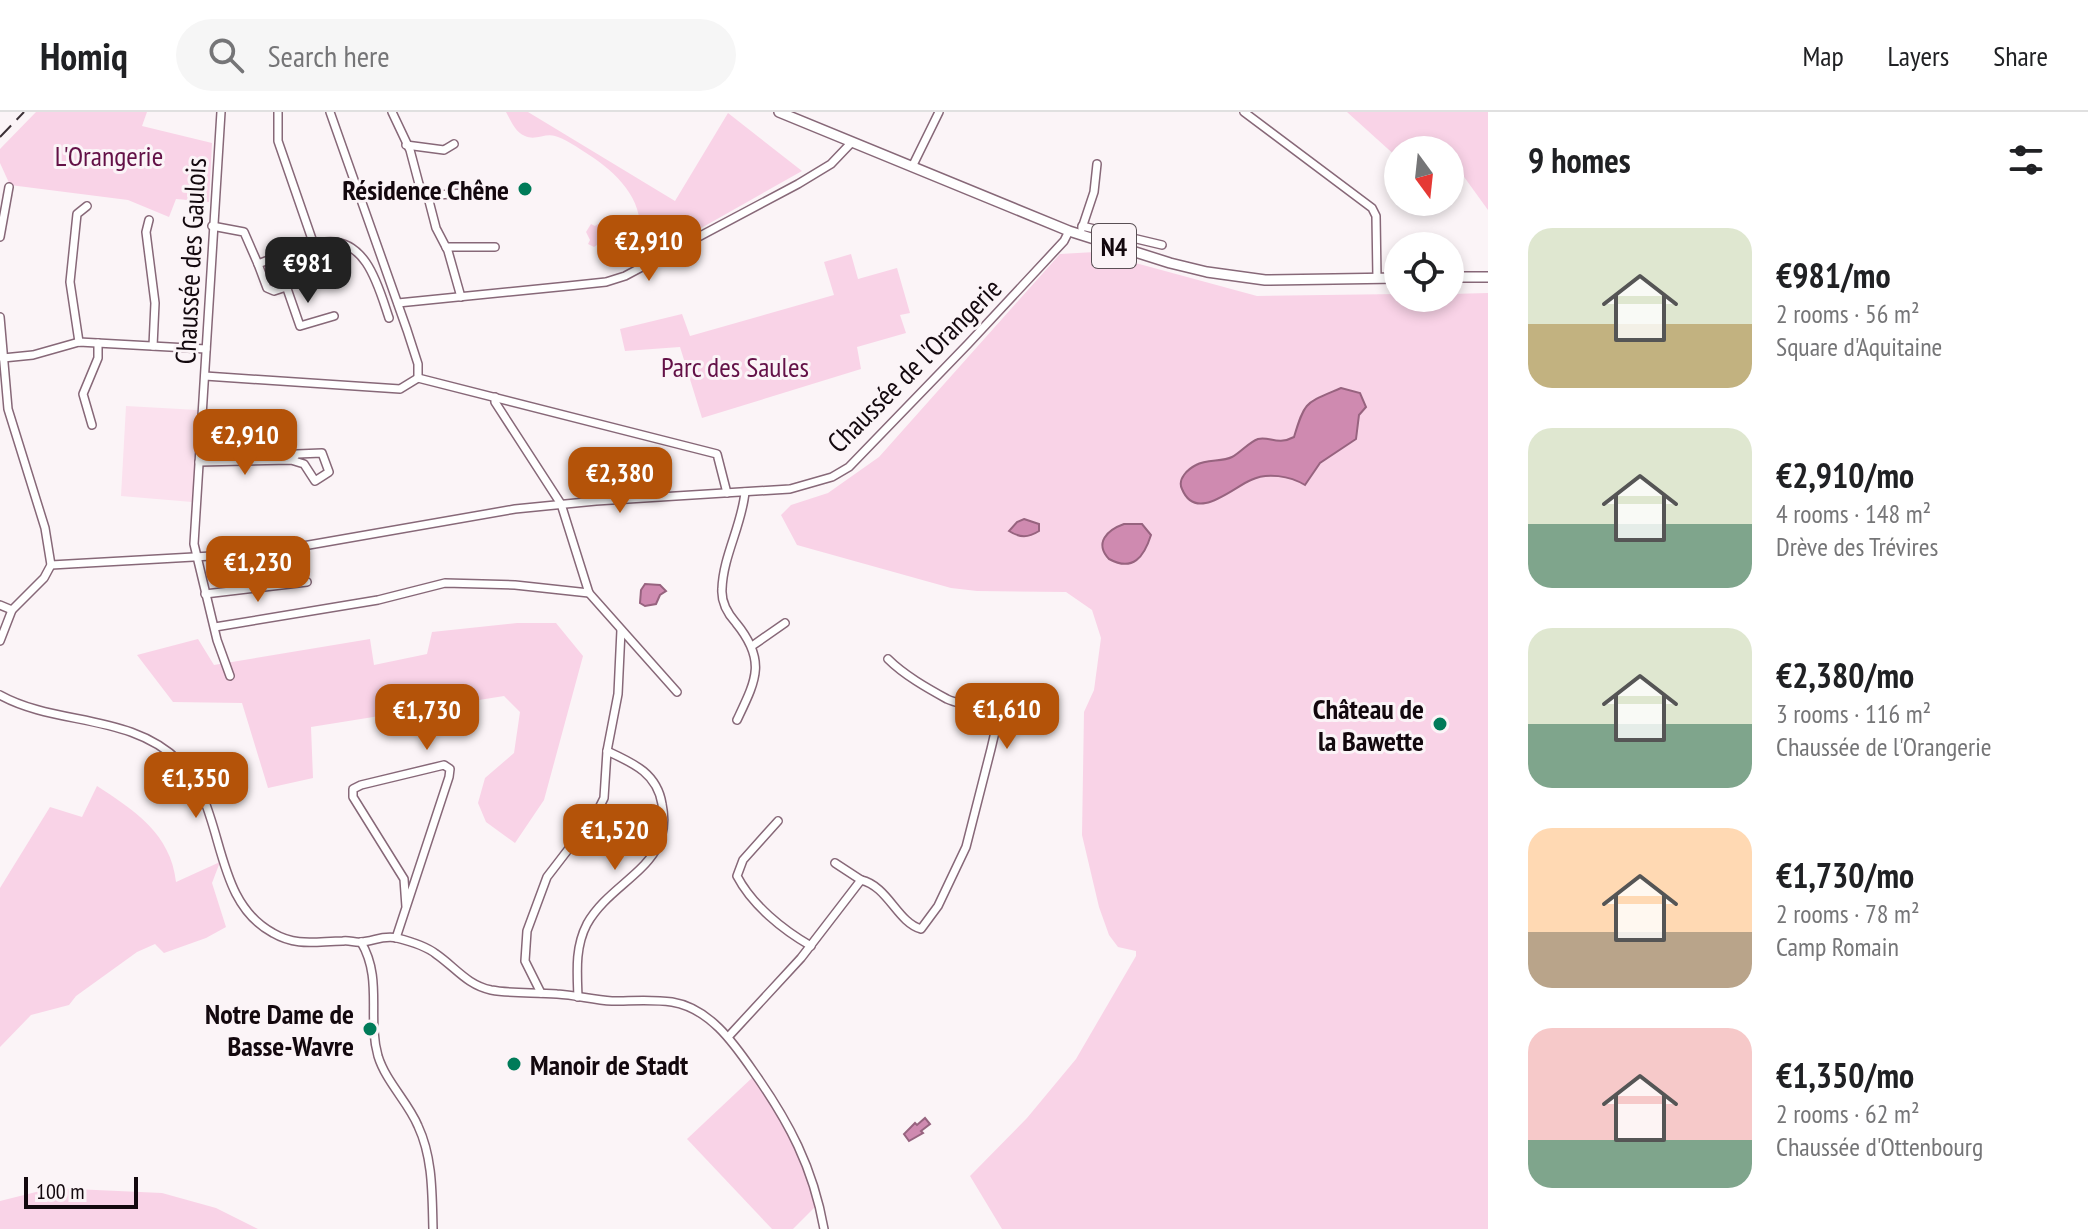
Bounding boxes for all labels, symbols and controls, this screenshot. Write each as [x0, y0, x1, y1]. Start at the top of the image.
search box [176, 19, 736, 91]
text: Homiq [40, 31, 128, 80]
icon: search [204, 33, 248, 77]
text: Search here [268, 36, 390, 75]
text: Map [1802, 37, 1844, 74]
text: Layers [1888, 37, 1949, 74]
text: Share [1993, 37, 2048, 74]
north arrow [1384, 136, 1464, 216]
map controls [1384, 136, 1464, 312]
park label: L'Orangerie [55, 137, 163, 174]
text: 9 homes [1528, 138, 1631, 182]
icon: filters [2004, 138, 2048, 182]
street label: Chaussée des Gaulois [166, 157, 214, 365]
place label: Résidence Chêne [342, 171, 509, 208]
marker: Résidence Chêne [516, 180, 534, 198]
pin: €2,910 [584, 215, 714, 283]
text: €2,910 [615, 224, 683, 257]
road number: N4 [1092, 224, 1136, 268]
button: locate [1384, 232, 1464, 312]
pin: €981 [261, 237, 355, 305]
text: €981 [283, 246, 333, 279]
text: €981/mo [1776, 253, 1891, 297]
icon: home [1592, 260, 1688, 356]
street label: Chaussée de l'Orangerie [819, 270, 1009, 460]
text: 2 rooms · 56 m² [1776, 297, 1920, 330]
text: Square d'Aquitaine [1776, 330, 1942, 363]
park label: Parc des Saules [661, 348, 809, 385]
pin: €2,910 [180, 409, 310, 477]
text: €2,910 [211, 418, 279, 451]
pin: €2,380 [555, 447, 685, 515]
text: €2,910/mo [1776, 453, 1914, 497]
text: €2,380 [586, 456, 654, 489]
icon: home [1592, 460, 1688, 556]
text: 4 rooms · 148 m² [1776, 497, 1931, 530]
text: Drève des Trévires [1776, 530, 1938, 563]
pin: €1,230 [193, 536, 323, 604]
text: €1,230 [224, 545, 292, 578]
text: €2,380/mo [1776, 653, 1914, 697]
icon: home [1592, 660, 1688, 756]
pin: €1,610 [942, 683, 1072, 751]
pin: €1,730 [362, 684, 492, 752]
place label: Château de la Bawette [1313, 690, 1424, 759]
text: €1,610 [973, 692, 1041, 725]
text: €1,730 [393, 693, 461, 726]
text: 3 rooms · 116 m² [1776, 697, 1931, 730]
marker: Château de la Bawette [1431, 715, 1449, 733]
text: Chaussée de l'Orangerie [1776, 730, 1992, 763]
pin: €1,350 [131, 752, 261, 820]
text: €1,350 [162, 761, 230, 794]
pin: €1,520 [550, 804, 680, 872]
text: €1,520 [581, 813, 649, 846]
text: €1,730/mo [1776, 853, 1914, 897]
icon: home [1592, 860, 1688, 956]
text: 2 rooms · 78 m² [1776, 897, 1920, 930]
text: Camp Romain [1776, 930, 1899, 963]
place label: Notre Dame de Basse-Wavre [205, 995, 354, 1064]
marker: Notre Dame de Basse-Wavre [361, 1020, 379, 1038]
place label: Manoir de Stadt [530, 1046, 688, 1083]
text: €1,350/mo [1776, 1053, 1914, 1097]
marker: Manoir de Stadt [505, 1055, 523, 1073]
icon: home [1592, 1060, 1688, 1156]
text: 2 rooms · 62 m² [1776, 1097, 1920, 1130]
text: Chaussée d'Ottenbourg [1776, 1130, 1983, 1163]
scale bar [24, 1173, 138, 1209]
text: 100 m [36, 1177, 85, 1205]

